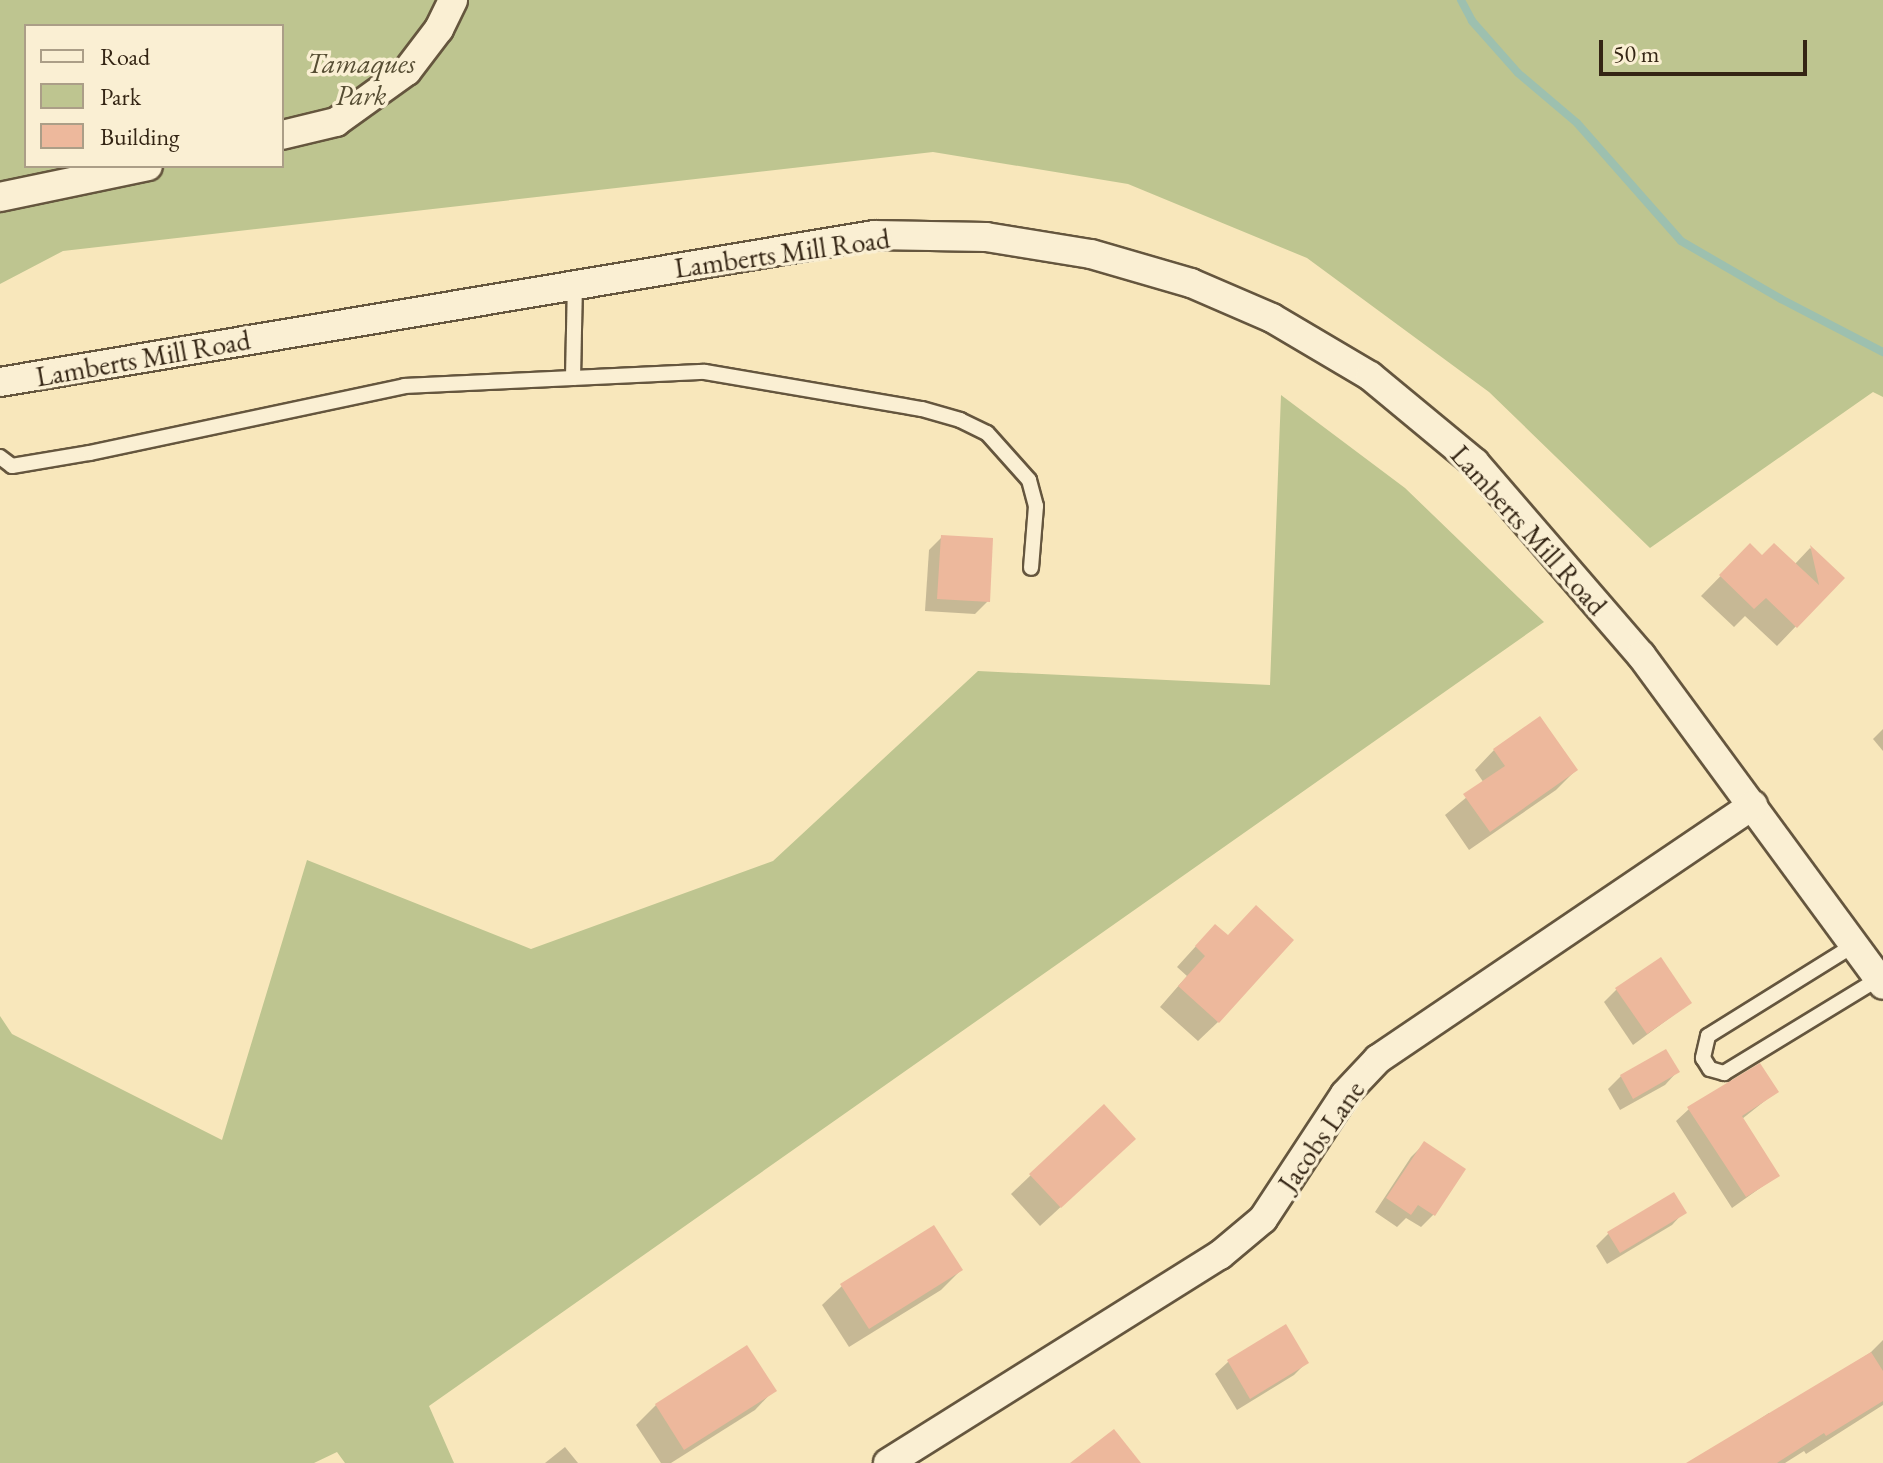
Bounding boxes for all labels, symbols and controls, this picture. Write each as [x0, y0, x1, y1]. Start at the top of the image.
legend [24, 24, 284, 168]
scale bar [1603, 24, 1811, 74]
text: 50 m [1613, 38, 1660, 69]
text: Road [100, 41, 150, 72]
park label: Tamaques Park [307, 46, 415, 112]
text: Park [100, 81, 141, 112]
text: Building [100, 121, 180, 152]
street label: Lamberts Mill Road [672, 221, 892, 285]
street label: Lamberts Mill Road [33, 323, 253, 393]
street label: Lamberts Mill Road [1444, 438, 1614, 622]
street label: Jacobs Lane [1271, 1074, 1371, 1198]

